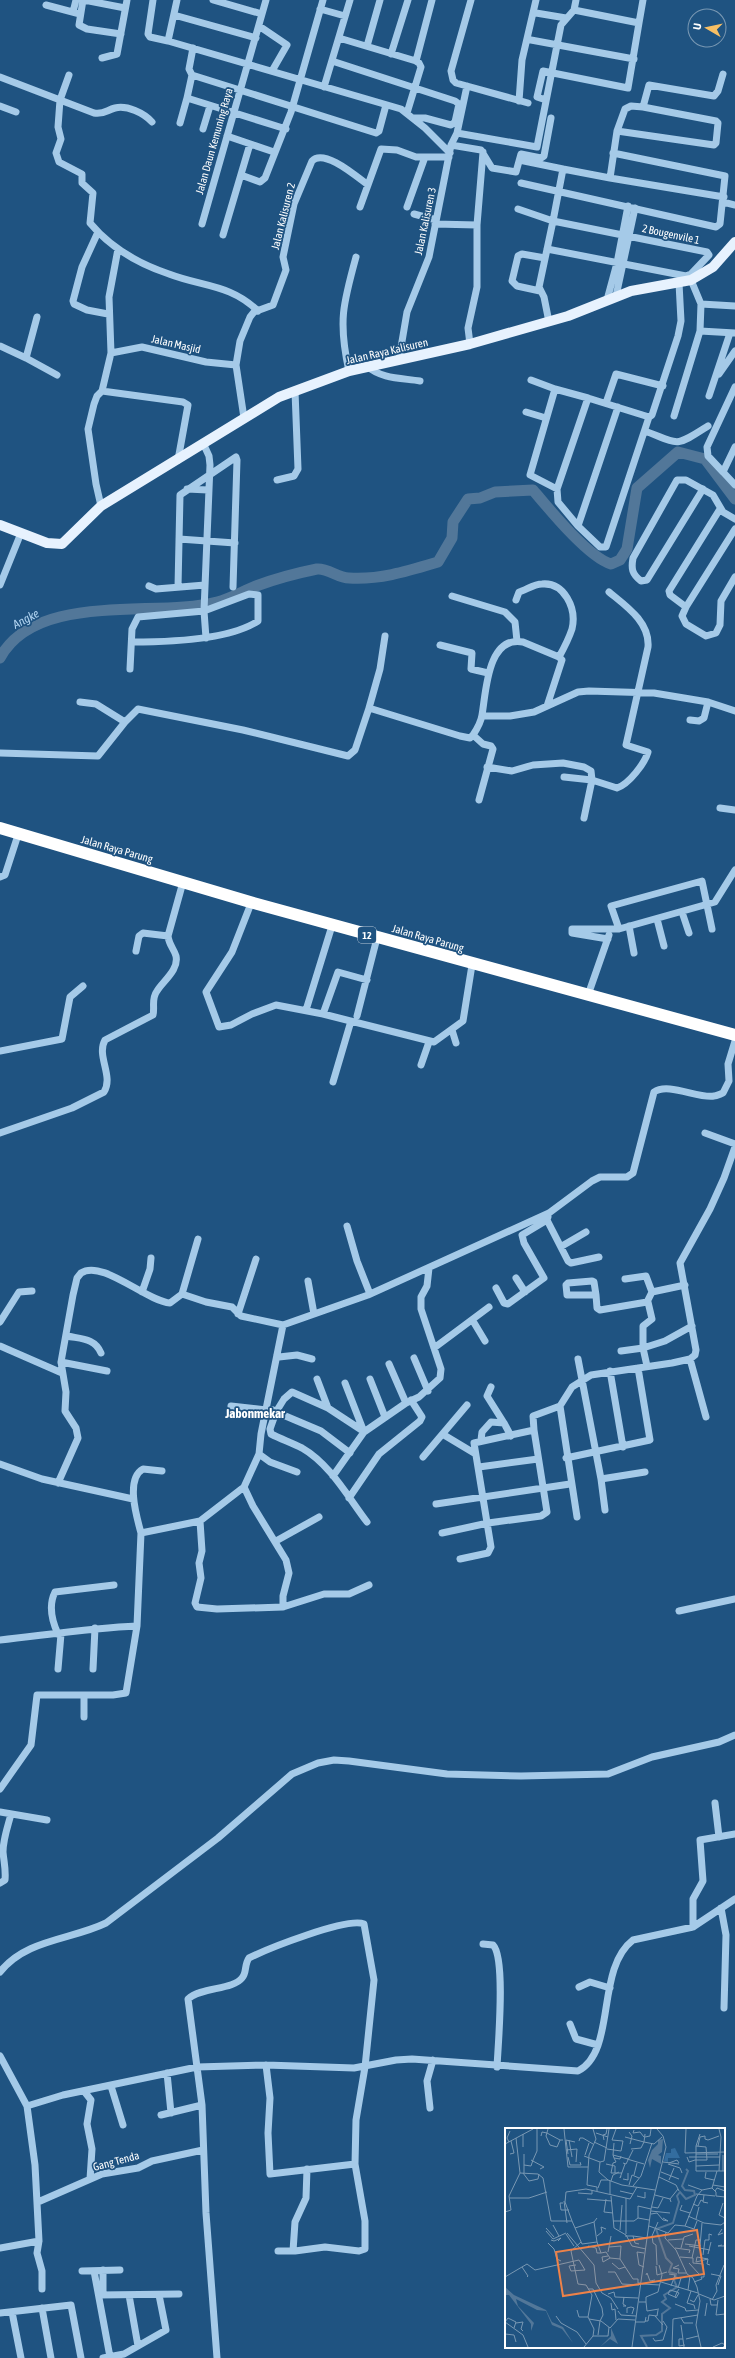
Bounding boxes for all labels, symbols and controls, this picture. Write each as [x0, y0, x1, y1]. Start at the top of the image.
north arrow [687, 8, 727, 48]
text: U [691, 22, 704, 31]
street label: Jalan Daun Kemuning Raya [193, 87, 235, 195]
street label: Jalan Kalisuren 2 [269, 181, 297, 251]
street label: Jalan Kalisuren 3 [412, 186, 438, 256]
street label: 2 Bougenvile 1 [641, 222, 701, 246]
street label: Jalan Masjid [150, 333, 202, 355]
street label: Jalan Raya Kalisuren [345, 336, 429, 366]
water label: Angke [10, 606, 42, 632]
street label: Jalan Raya Parung [80, 833, 155, 865]
street label: Jalan Raya Parung [391, 922, 466, 954]
road number: 12 [358, 927, 376, 943]
district label: Jabonmekar [224, 1406, 286, 1421]
inset map [505, 2128, 725, 2348]
street label: Gang Tenda [92, 2149, 140, 2173]

